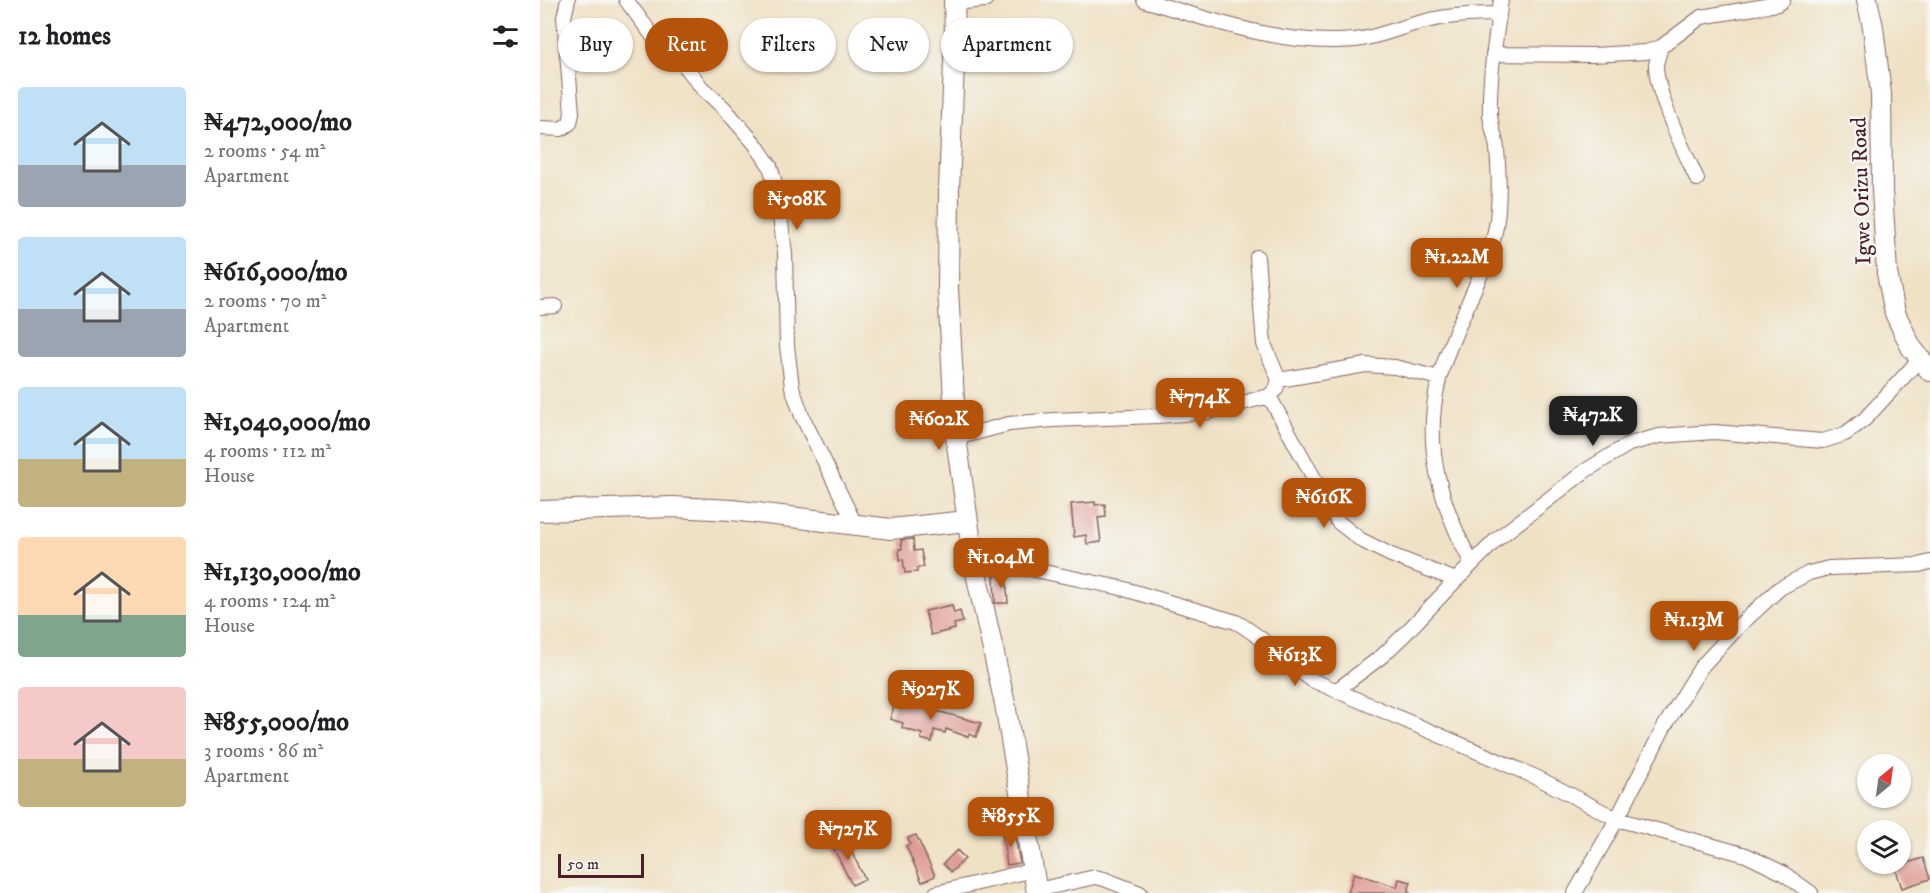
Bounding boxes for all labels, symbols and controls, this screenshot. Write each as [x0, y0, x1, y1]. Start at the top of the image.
chip: Buy [558, 18, 633, 72]
chip: Rent [645, 18, 728, 72]
chip: Filters [740, 18, 836, 72]
chip: New [848, 18, 929, 72]
chip: Apartment [941, 18, 1073, 72]
text: 12 homes [18, 20, 111, 53]
icon: filters [489, 20, 522, 53]
text: ₦472,000/mo [204, 106, 352, 139]
icon: home [66, 111, 138, 183]
street label: Igwe Orizu Road [1845, 117, 1878, 265]
text: 2 rooms · 54 m² [204, 139, 326, 164]
text: Apartment [204, 164, 289, 189]
pin: ₦508K [755, 180, 839, 231]
text: ₦508K [767, 187, 827, 212]
pin: ₦1.22M [1408, 238, 1506, 289]
text: ₦1.22M [1425, 245, 1489, 270]
text: ₦616,000/mo [204, 256, 347, 289]
icon: home [66, 261, 138, 333]
text: 2 rooms · 70 m² [204, 289, 327, 314]
text: Apartment [204, 314, 289, 339]
pin: ₦774K [1158, 378, 1242, 429]
text: ₦774K [1170, 385, 1230, 410]
pin: ₦472K [1551, 396, 1635, 447]
pin: ₦602K [897, 400, 981, 451]
text: ₦472K [1563, 403, 1623, 428]
text: ₦1,040,000/mo [204, 406, 370, 439]
text: ₦602K [909, 407, 969, 432]
icon: home [66, 411, 138, 483]
text: 4 rooms · 112 m² [204, 439, 332, 464]
text: House [204, 464, 255, 489]
pin: ₦616K [1282, 478, 1366, 529]
text: ₦616K [1296, 485, 1352, 510]
pin: ₦1.04M [952, 538, 1050, 589]
text: ₦1.04M [967, 545, 1035, 570]
text: ₦1,130,000/mo [204, 556, 361, 589]
icon: home [66, 561, 138, 633]
text: 4 rooms · 124 m² [204, 589, 336, 614]
pin: ₦1.13M [1645, 601, 1743, 652]
text: ₦1.13M [1664, 608, 1724, 633]
text: House [204, 614, 255, 639]
pin: ₦613K [1253, 636, 1337, 687]
text: ₦613K [1268, 643, 1322, 668]
pin: ₦927K [889, 670, 973, 721]
text: ₦927K [902, 677, 960, 702]
text: ₦855,000/mo [204, 706, 349, 739]
icon: home [66, 711, 138, 783]
text: 3 rooms · 86 m² [204, 739, 323, 764]
north arrow [1857, 754, 1911, 808]
map controls [1857, 754, 1911, 874]
text: Apartment [204, 764, 289, 789]
pin: ₦855K [969, 797, 1053, 848]
text: ₦855K [982, 804, 1040, 829]
pin: ₦727K [806, 810, 890, 861]
text: ₦727K [819, 817, 877, 842]
button: layers [1857, 820, 1911, 874]
scale bar [558, 851, 644, 878]
text: 50 m [567, 854, 599, 874]

